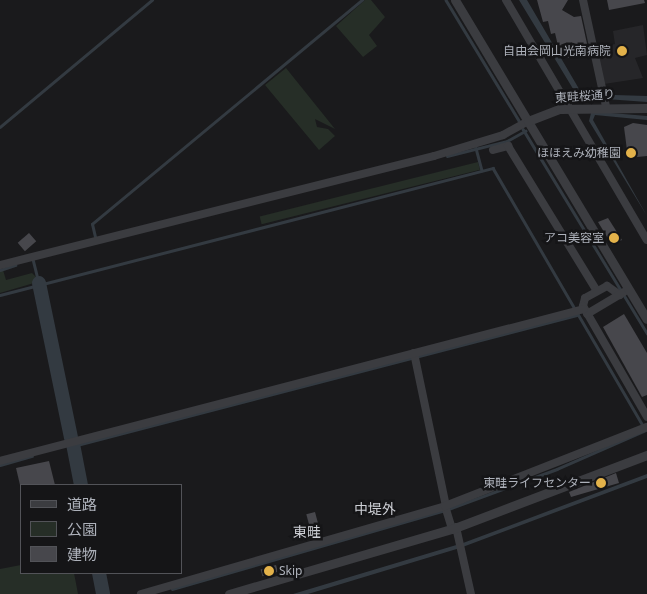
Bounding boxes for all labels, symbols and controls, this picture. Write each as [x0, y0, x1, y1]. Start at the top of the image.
place label: 自由会岡山光南病院 [503, 44, 611, 58]
marker: 自由会岡山光南病院 [615, 44, 629, 58]
street label: 東畦桜通り [555, 87, 615, 105]
place label: ほほえみ幼稚園 [537, 146, 621, 160]
marker: ほほえみ幼稚園 [625, 147, 637, 159]
place label: アコ美容室 [544, 231, 604, 245]
marker: アコ美容室 [608, 232, 620, 244]
place label: 東畦ライフセンター [483, 476, 591, 490]
marker: 東畦ライフセンター [595, 477, 607, 489]
legend [20, 484, 182, 574]
text: 道路 [67, 494, 97, 514]
district label: 中堤外 [354, 501, 396, 517]
text: 公園 [67, 519, 97, 539]
district label: 東畦 [293, 524, 321, 540]
text: 建物 [67, 544, 97, 564]
place label: Skip [279, 564, 302, 578]
marker: Skip [263, 565, 275, 577]

